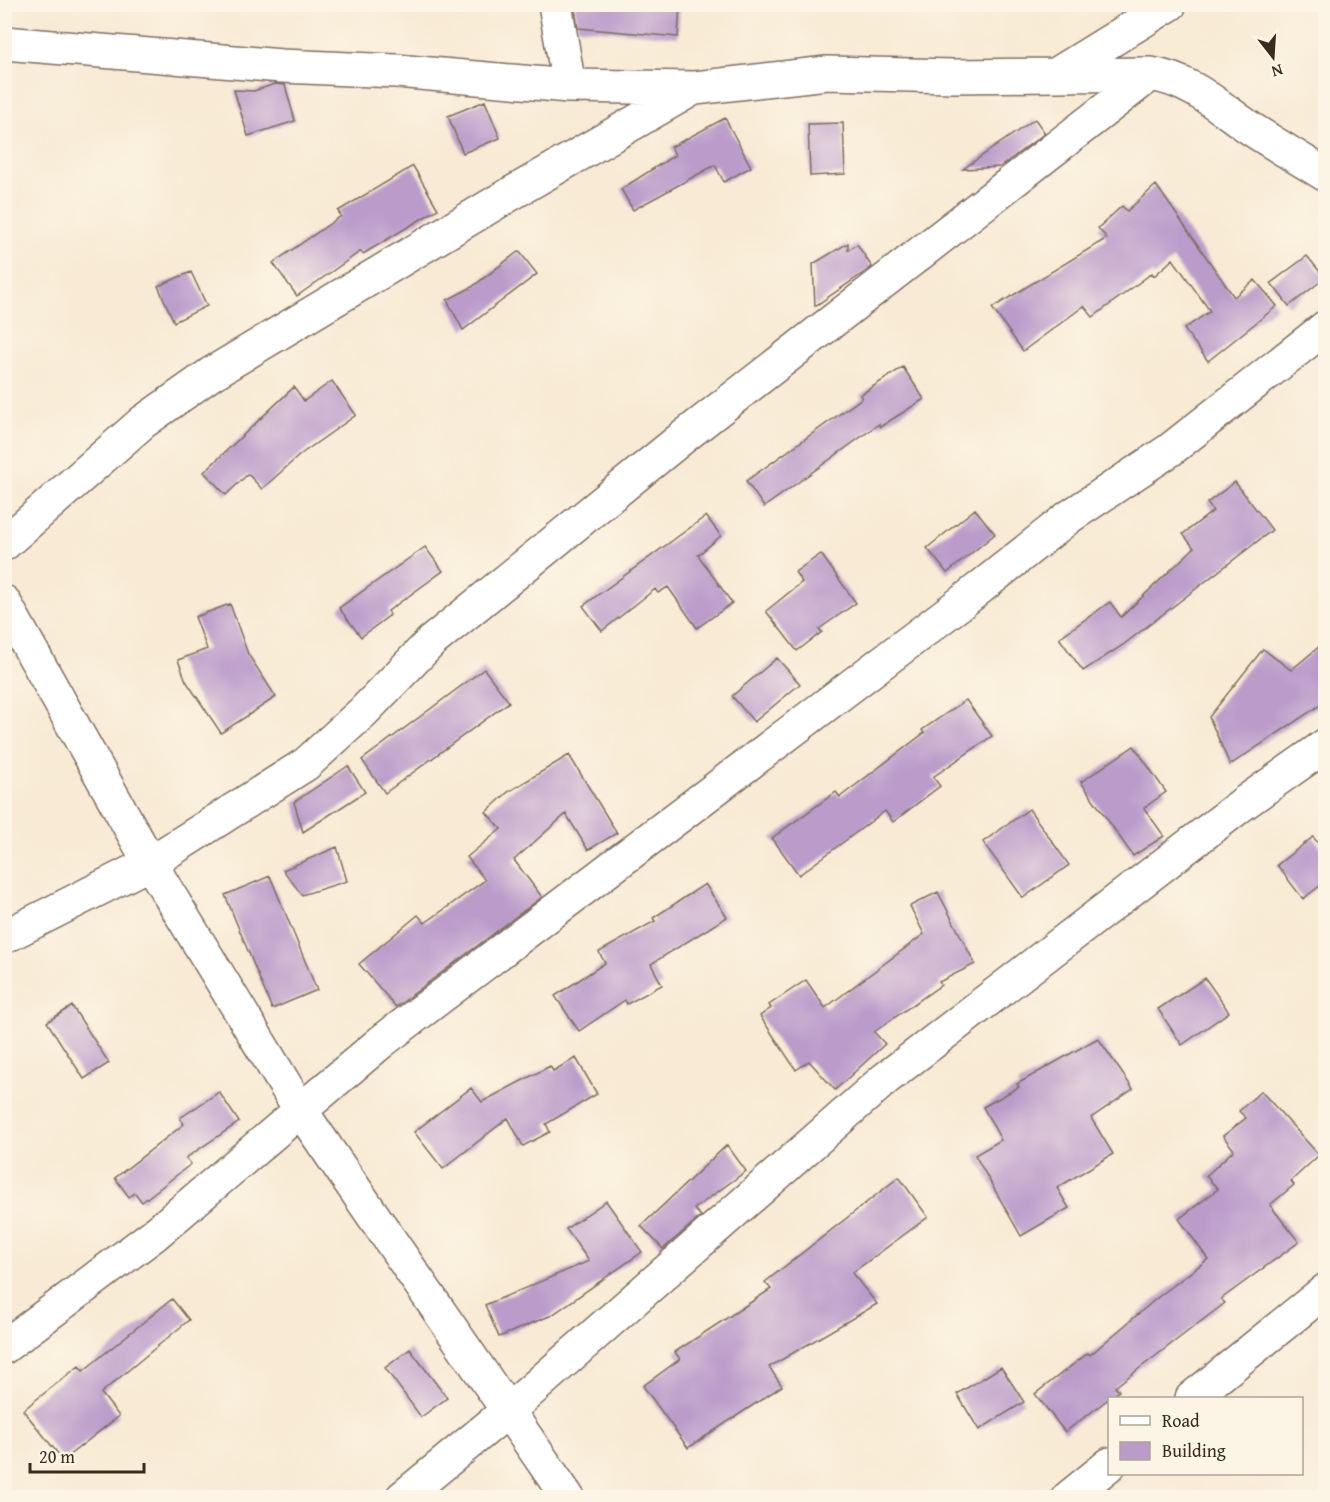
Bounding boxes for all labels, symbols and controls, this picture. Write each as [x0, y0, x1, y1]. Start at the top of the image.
north arrow [1243, 27, 1303, 87]
text: N [1268, 58, 1286, 84]
legend [1108, 1397, 1303, 1475]
text: Road [1162, 1407, 1200, 1434]
scale bar [30, 1436, 144, 1474]
text: Building [1162, 1437, 1226, 1464]
text: 20 m [39, 1443, 75, 1470]

